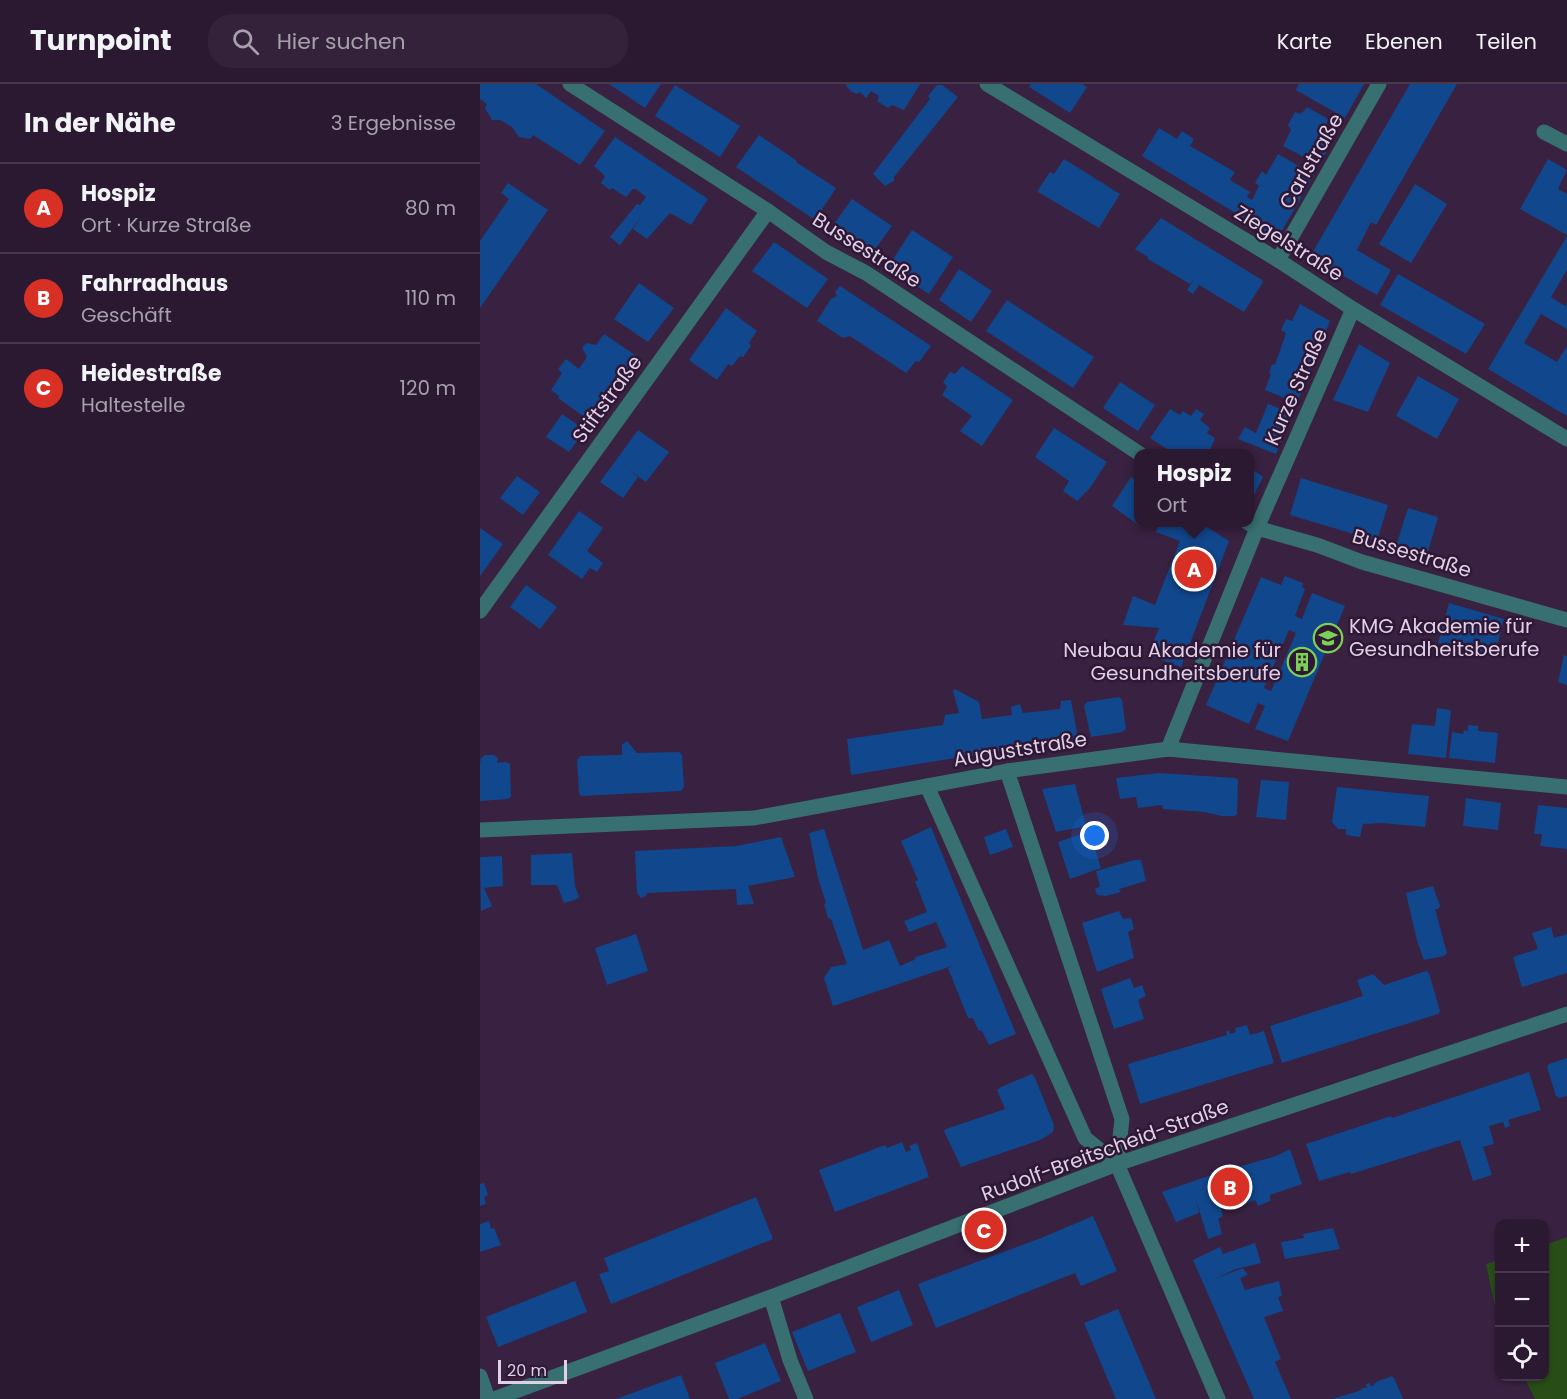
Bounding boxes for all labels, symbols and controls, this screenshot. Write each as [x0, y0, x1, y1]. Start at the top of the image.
search box [208, 14, 628, 68]
text: Turnpoint [30, 21, 172, 60]
icon: search [229, 25, 262, 58]
text: Hier suchen [277, 26, 406, 57]
text: Karte [1277, 27, 1332, 56]
text: Ebenen [1365, 27, 1443, 56]
text: Teilen [1476, 27, 1537, 56]
text: In der Nähe [24, 105, 176, 141]
street label: Carlstraße [1272, 108, 1350, 214]
text: 3 Ergebnisse [331, 109, 456, 137]
text: Hospiz [81, 178, 156, 209]
text: A [36, 194, 51, 222]
text: 80 m [405, 194, 456, 222]
street label: Ziegelstraße [1229, 198, 1349, 288]
street label: Bussestraße [807, 206, 927, 294]
text: Ort · Kurze Straße [81, 211, 251, 239]
text: Fahrradhaus [81, 268, 228, 299]
text: B [37, 284, 50, 312]
text: 110 m [405, 284, 456, 312]
text: Geschäft [81, 301, 172, 329]
street label: Kurze Straße [1258, 324, 1334, 450]
street label: Stiftstraße [566, 349, 648, 449]
text: Heidestraße [81, 358, 221, 389]
text: C [36, 374, 51, 402]
text: 120 m [400, 374, 456, 402]
text: Haltestelle [81, 391, 185, 419]
popup [1134, 449, 1254, 527]
text: Hospiz [1157, 458, 1231, 489]
text: Ort [1157, 491, 1187, 519]
street label: Bussestraße [1349, 522, 1475, 584]
pin: A [1174, 546, 1214, 592]
place label: KMG Akademie für Gesundheitsberufe [1349, 612, 1540, 663]
school or university icon: KMG Akademie für Gesundheitsberufe [1312, 622, 1344, 654]
place label: Neubau Akademie für Gesundheitsberufe [1063, 636, 1281, 687]
building icon: Neubau Akademie für Gesundheitsberufe [1286, 646, 1318, 678]
street label: Auguststraße [951, 725, 1089, 773]
your location [1080, 821, 1109, 850]
street label: Rudolf-Breitscheid-Straße [978, 1094, 1232, 1206]
pin: B [1210, 1164, 1250, 1210]
pin: C [964, 1208, 1004, 1252]
map controls [1495, 1219, 1549, 1381]
button: + [1495, 1219, 1549, 1273]
button: − [1495, 1273, 1549, 1327]
button: locate [1495, 1327, 1549, 1381]
scale bar [498, 1357, 567, 1384]
text: 20 m [507, 1359, 547, 1382]

